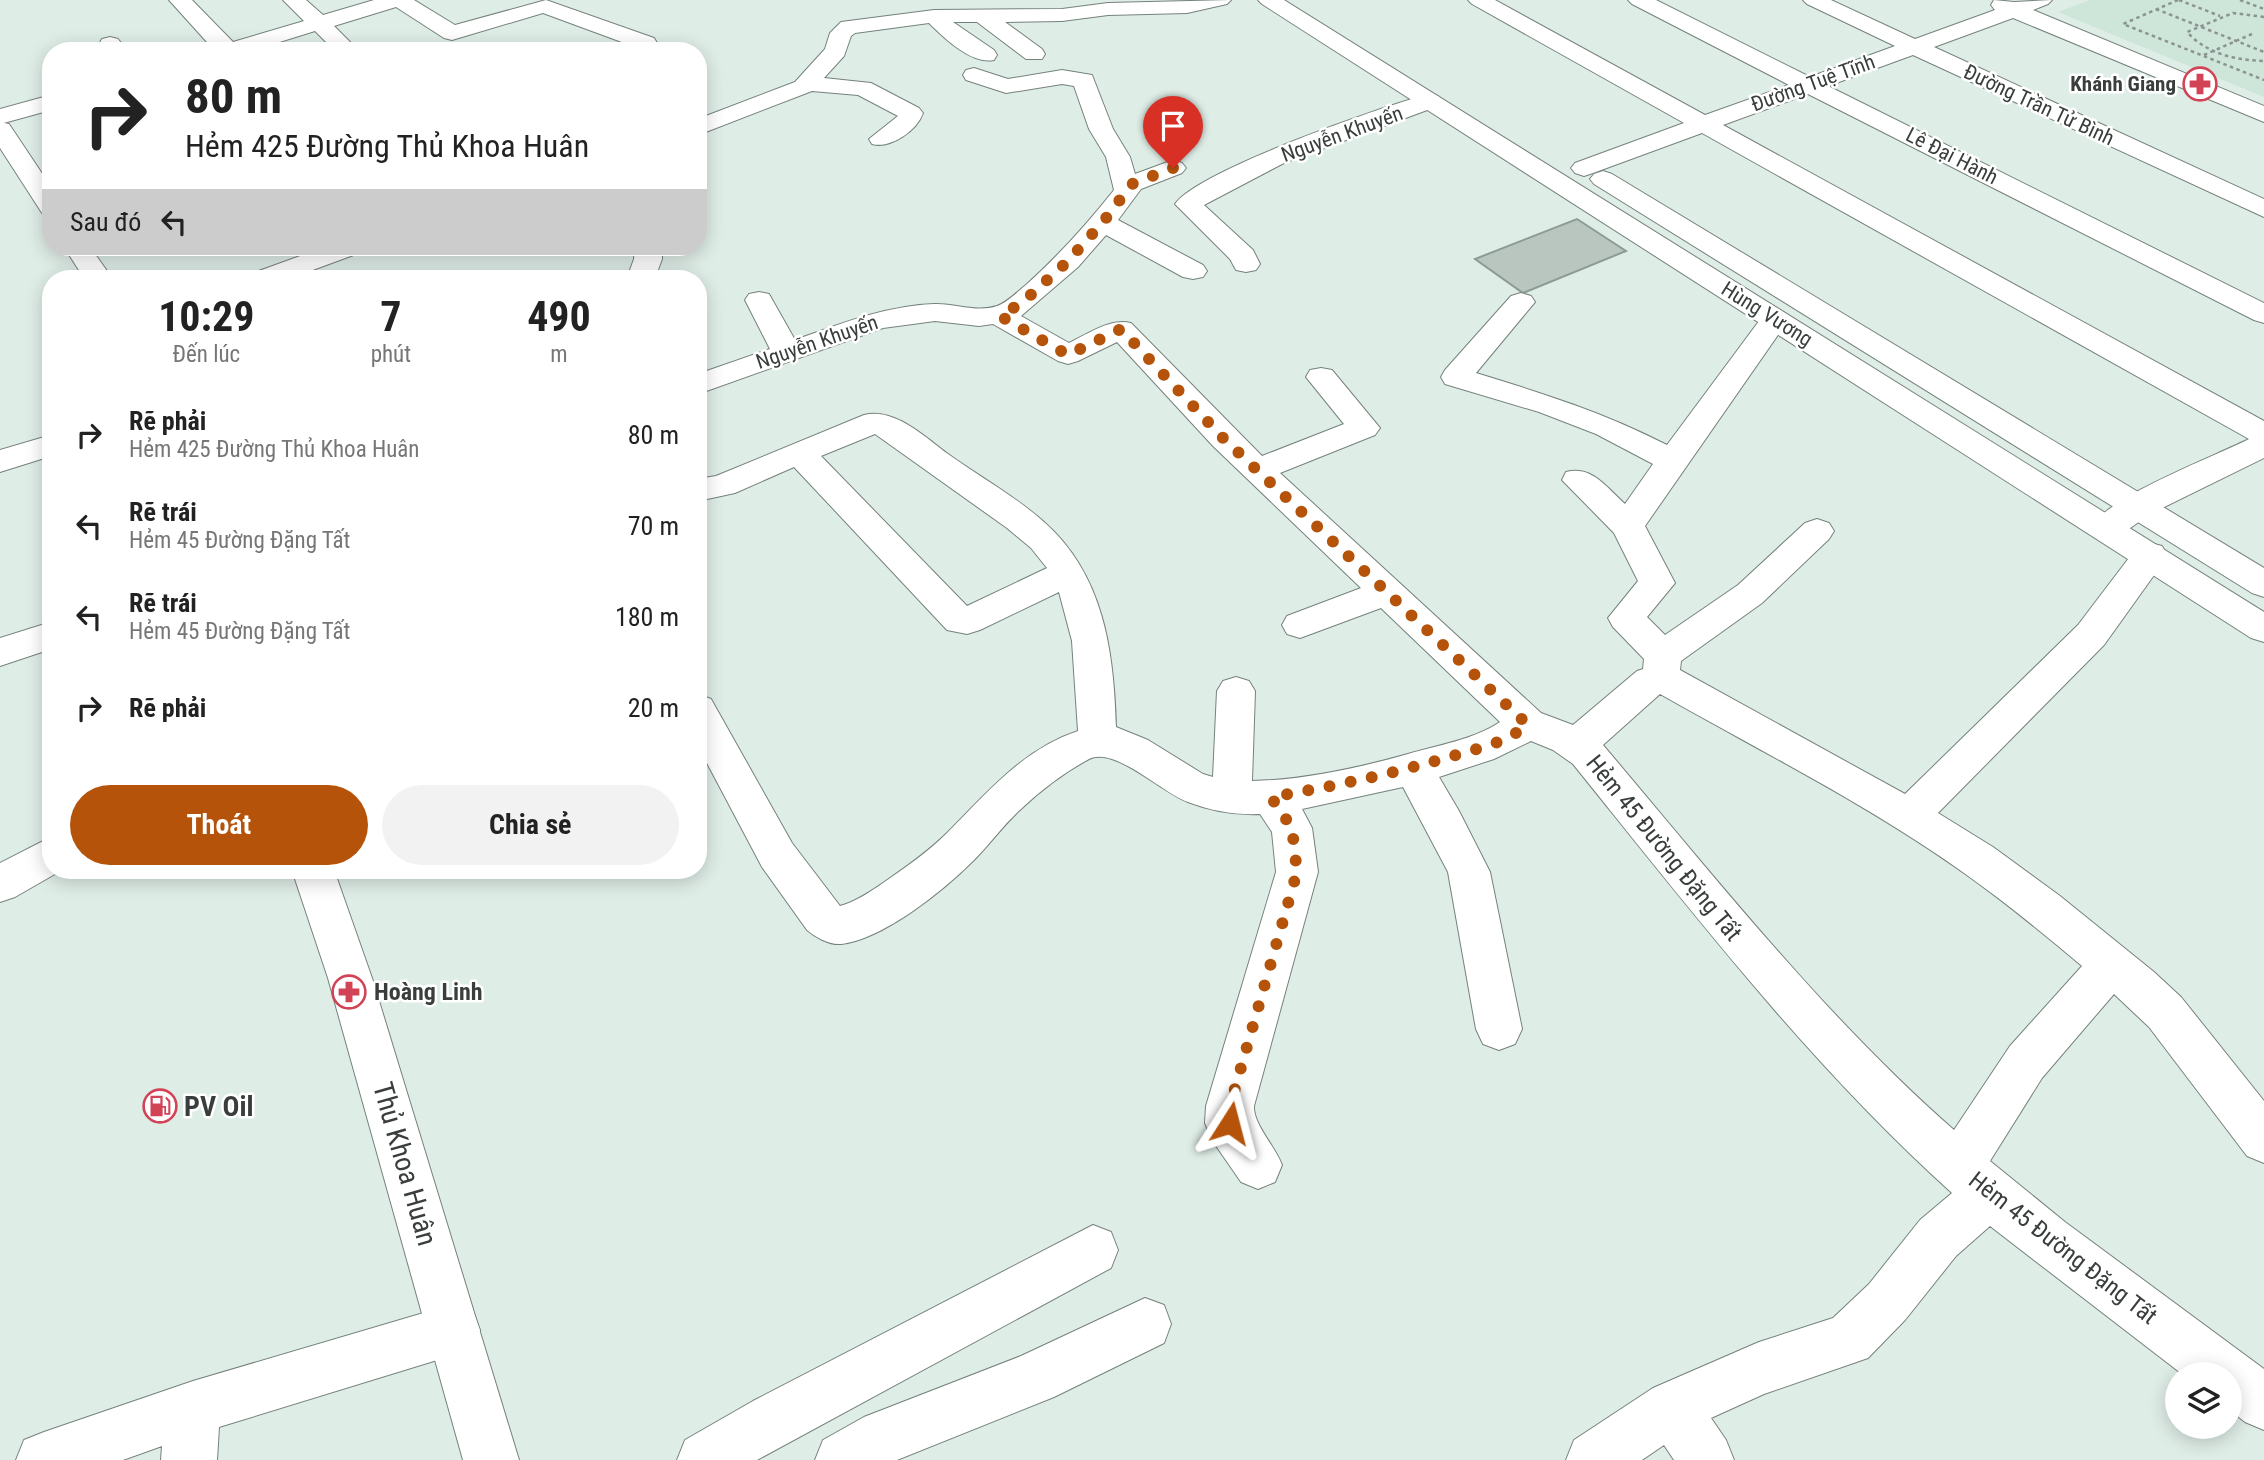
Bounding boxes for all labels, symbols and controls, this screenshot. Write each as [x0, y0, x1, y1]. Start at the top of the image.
street label: Đường Tuệ Tĩnh [1748, 50, 1878, 116]
street label: Đường Trần Tử Bình [1960, 60, 2118, 150]
pharmacy icon: Khánh Giang [2181, 65, 2219, 103]
text: 80 m [185, 68, 282, 125]
icon: right [70, 70, 161, 161]
place label: Khánh Giang [2070, 72, 2176, 96]
pin [1143, 96, 1203, 168]
street label: Nguyễn Khuyến [1278, 101, 1406, 167]
icon: arrive [1154, 107, 1192, 145]
street label: Lê Đại Hành [1902, 123, 2002, 189]
text: Hẻm 425 Đường Thủ Khoa Huân [185, 127, 589, 165]
icon: left [155, 203, 193, 241]
text: Sau đó [70, 207, 141, 237]
street label: Hùng Vương [1717, 277, 1817, 351]
text: 10:29 [158, 292, 255, 341]
text: 7 [380, 292, 401, 341]
text: 490 [527, 292, 591, 341]
street label: Nguyễn Khuyến [753, 310, 881, 374]
text: Đến lúc [172, 341, 240, 368]
text: phút [371, 341, 411, 368]
text: m [550, 341, 568, 368]
text: Rẽ phải [129, 406, 206, 436]
icon: right [70, 416, 108, 454]
text: 80 m [628, 420, 679, 450]
text: Hẻm 425 Đường Thủ Khoa Huân [129, 436, 420, 463]
text: Rẽ trái [129, 497, 197, 527]
icon: left [70, 507, 108, 545]
text: 70 m [628, 511, 679, 541]
text: Hẻm 45 Đường Đặng Tất [129, 527, 350, 554]
text: Rẽ trái [129, 588, 197, 618]
icon: left [70, 598, 108, 636]
text: 180 m [615, 602, 679, 632]
text: Hẻm 45 Đường Đặng Tất [129, 618, 350, 645]
icon: right [70, 689, 108, 727]
text: Rẽ phải [129, 693, 206, 723]
text: 20 m [628, 693, 679, 723]
street label: Hẻm 45 Đường Đặng Tất [1580, 749, 1748, 947]
button: Thoát [70, 785, 368, 865]
button: Chia sẻ [382, 785, 679, 865]
pharmacy icon: Hoàng Linh [330, 973, 368, 1011]
place label: Hoàng Linh [374, 978, 483, 1006]
street label: Thủ Khoa Huân [366, 1078, 444, 1250]
position arrow [1193, 1086, 1267, 1160]
fuel station icon: PV Oil [141, 1087, 179, 1125]
place label: PV Oil [184, 1090, 254, 1123]
street label: Hẻm 45 Đường Đặng Tất [1963, 1166, 2163, 1330]
map controls [2165, 1362, 2242, 1439]
button: layers [2165, 1362, 2242, 1439]

